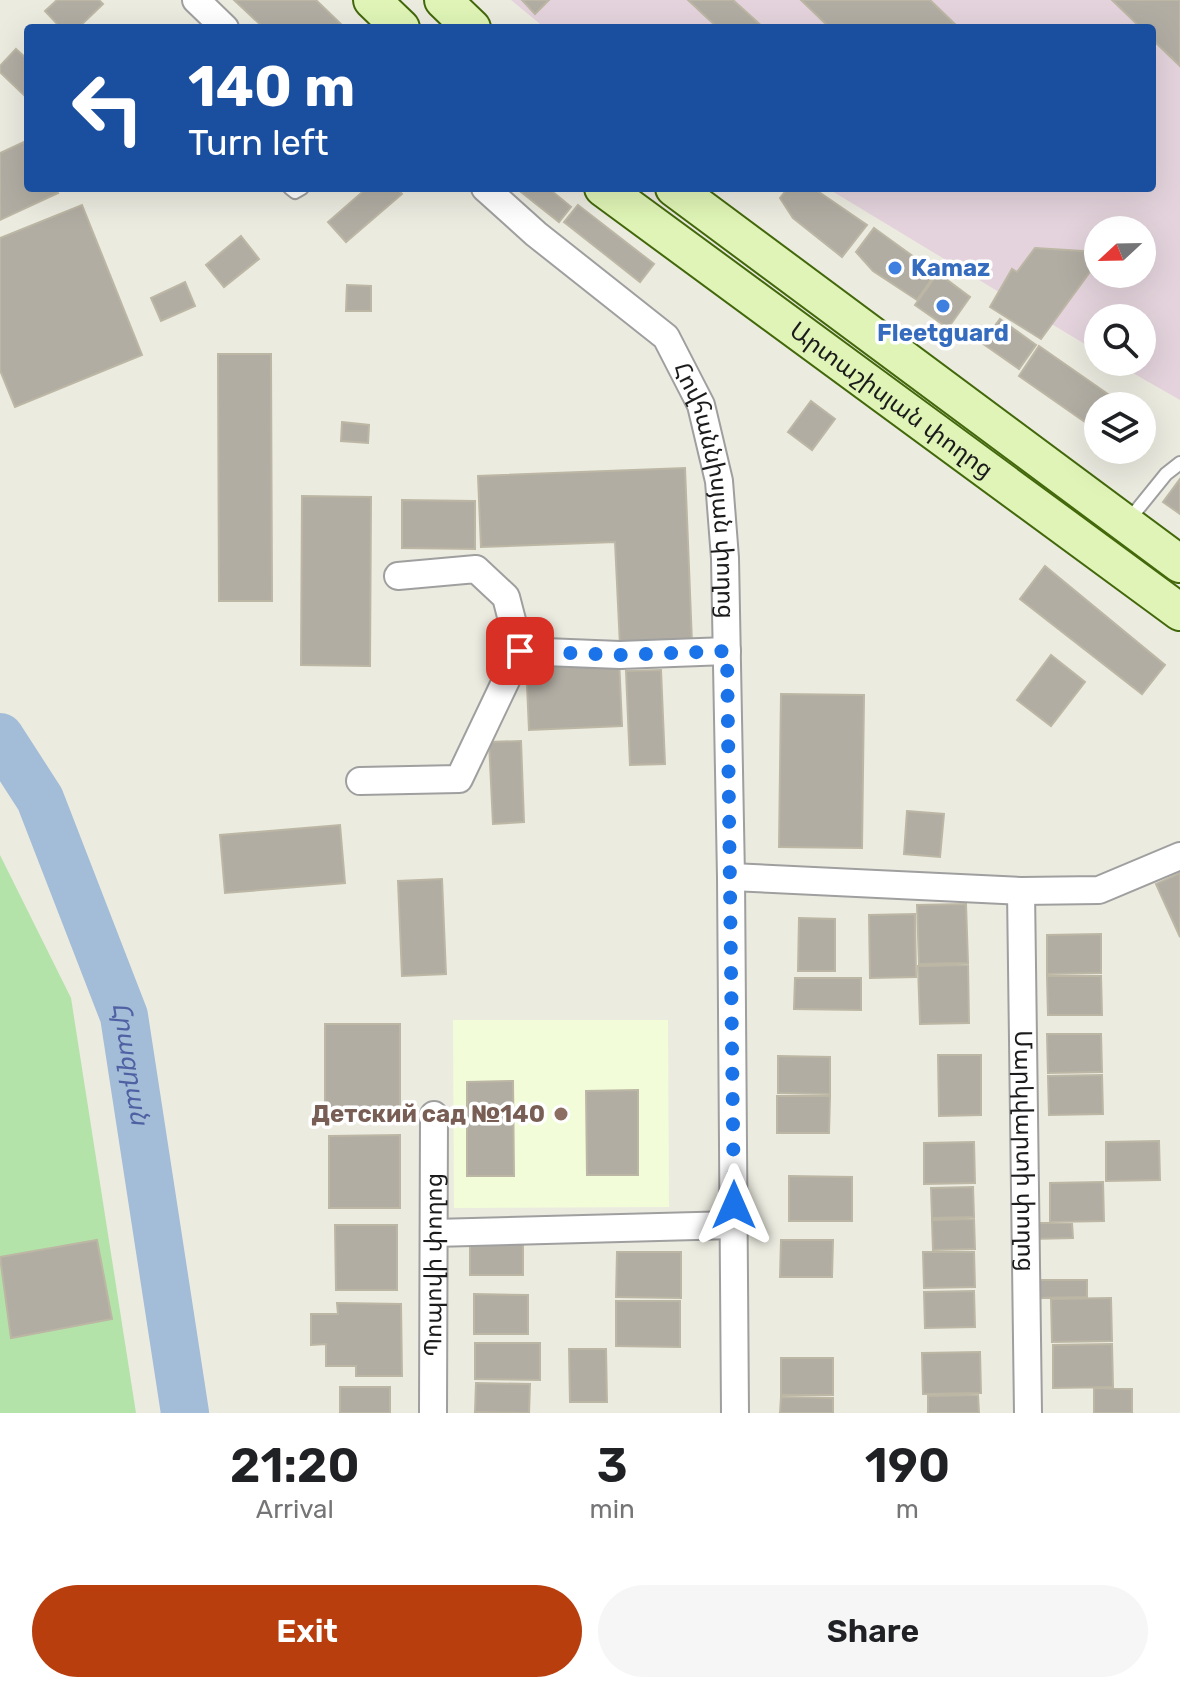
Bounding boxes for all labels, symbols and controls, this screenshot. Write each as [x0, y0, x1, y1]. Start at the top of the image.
text: 140 m [188, 54, 355, 120]
icon: left [56, 56, 160, 160]
text: Turn left [188, 121, 329, 164]
north arrow [1084, 216, 1156, 288]
map controls [1084, 216, 1156, 464]
place label: Kamaz [911, 254, 990, 282]
marker: Kamaz [886, 259, 904, 277]
marker: Fleetguard [934, 297, 952, 315]
button: search [1084, 304, 1156, 376]
street label: Արտաշիսյան փողոց [784, 316, 999, 484]
place label: Fleetguard [877, 319, 1009, 347]
street label: Հովհաննիսյան փողոց [667, 358, 740, 619]
button: layers [1084, 392, 1156, 464]
pin [486, 617, 554, 685]
icon: arrive [498, 629, 542, 673]
water label: Հրազդան [104, 997, 156, 1128]
street label: Մարկվարտի փողոց [1009, 1030, 1040, 1272]
place label: Детский сад №140 [311, 1100, 545, 1128]
marker: Детский сад №140 [552, 1105, 570, 1123]
position arrow [692, 1163, 776, 1247]
street label: Պոպովի փողոց [419, 1173, 448, 1357]
text: 21:20 [230, 1437, 360, 1494]
text: 3 [597, 1437, 628, 1494]
text: 190 [865, 1437, 950, 1494]
text: Arrival [256, 1494, 334, 1525]
text: min [590, 1494, 635, 1525]
text: m [896, 1494, 919, 1525]
button: Exit [32, 1585, 582, 1677]
button: Share [598, 1585, 1148, 1677]

